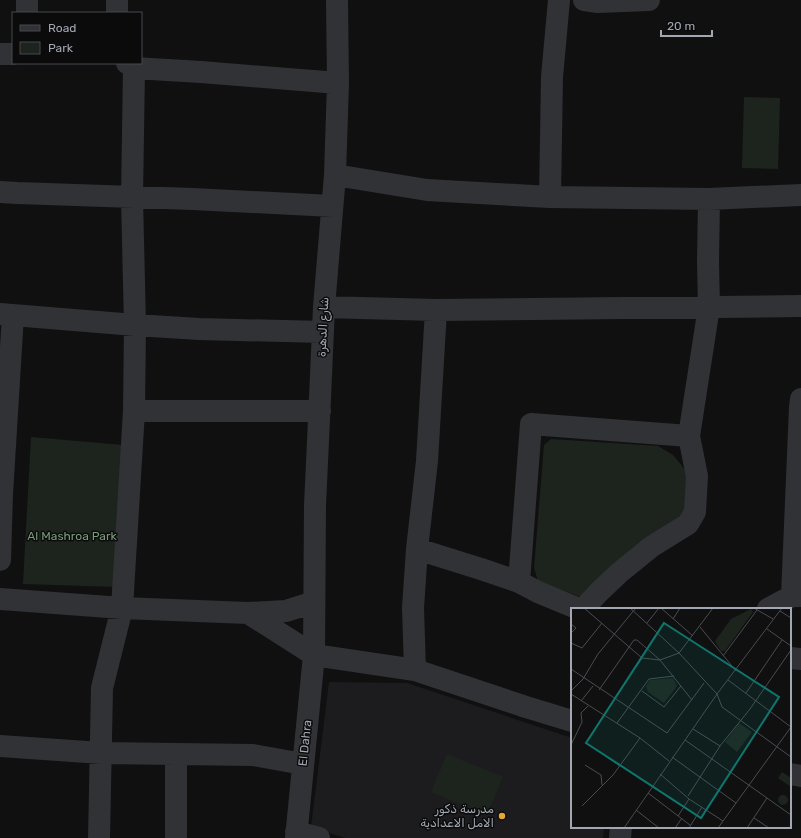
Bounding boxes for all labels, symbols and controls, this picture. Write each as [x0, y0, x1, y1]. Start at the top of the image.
legend [12, 12, 142, 64]
scale bar [661, 12, 712, 38]
text: 20 m [667, 19, 695, 33]
text: Road [48, 21, 76, 35]
text: Park [48, 41, 74, 55]
street label: شارع الدهرة [314, 297, 334, 357]
park label: Al Mashroa Park [27, 529, 117, 543]
inset map [571, 608, 791, 828]
street label: El Dahra [296, 719, 314, 767]
place label: مدرسة ذكور الامل الاعدادية [420, 802, 494, 830]
marker: مدرسة ذكور الامل الاعدادية [497, 811, 507, 821]

